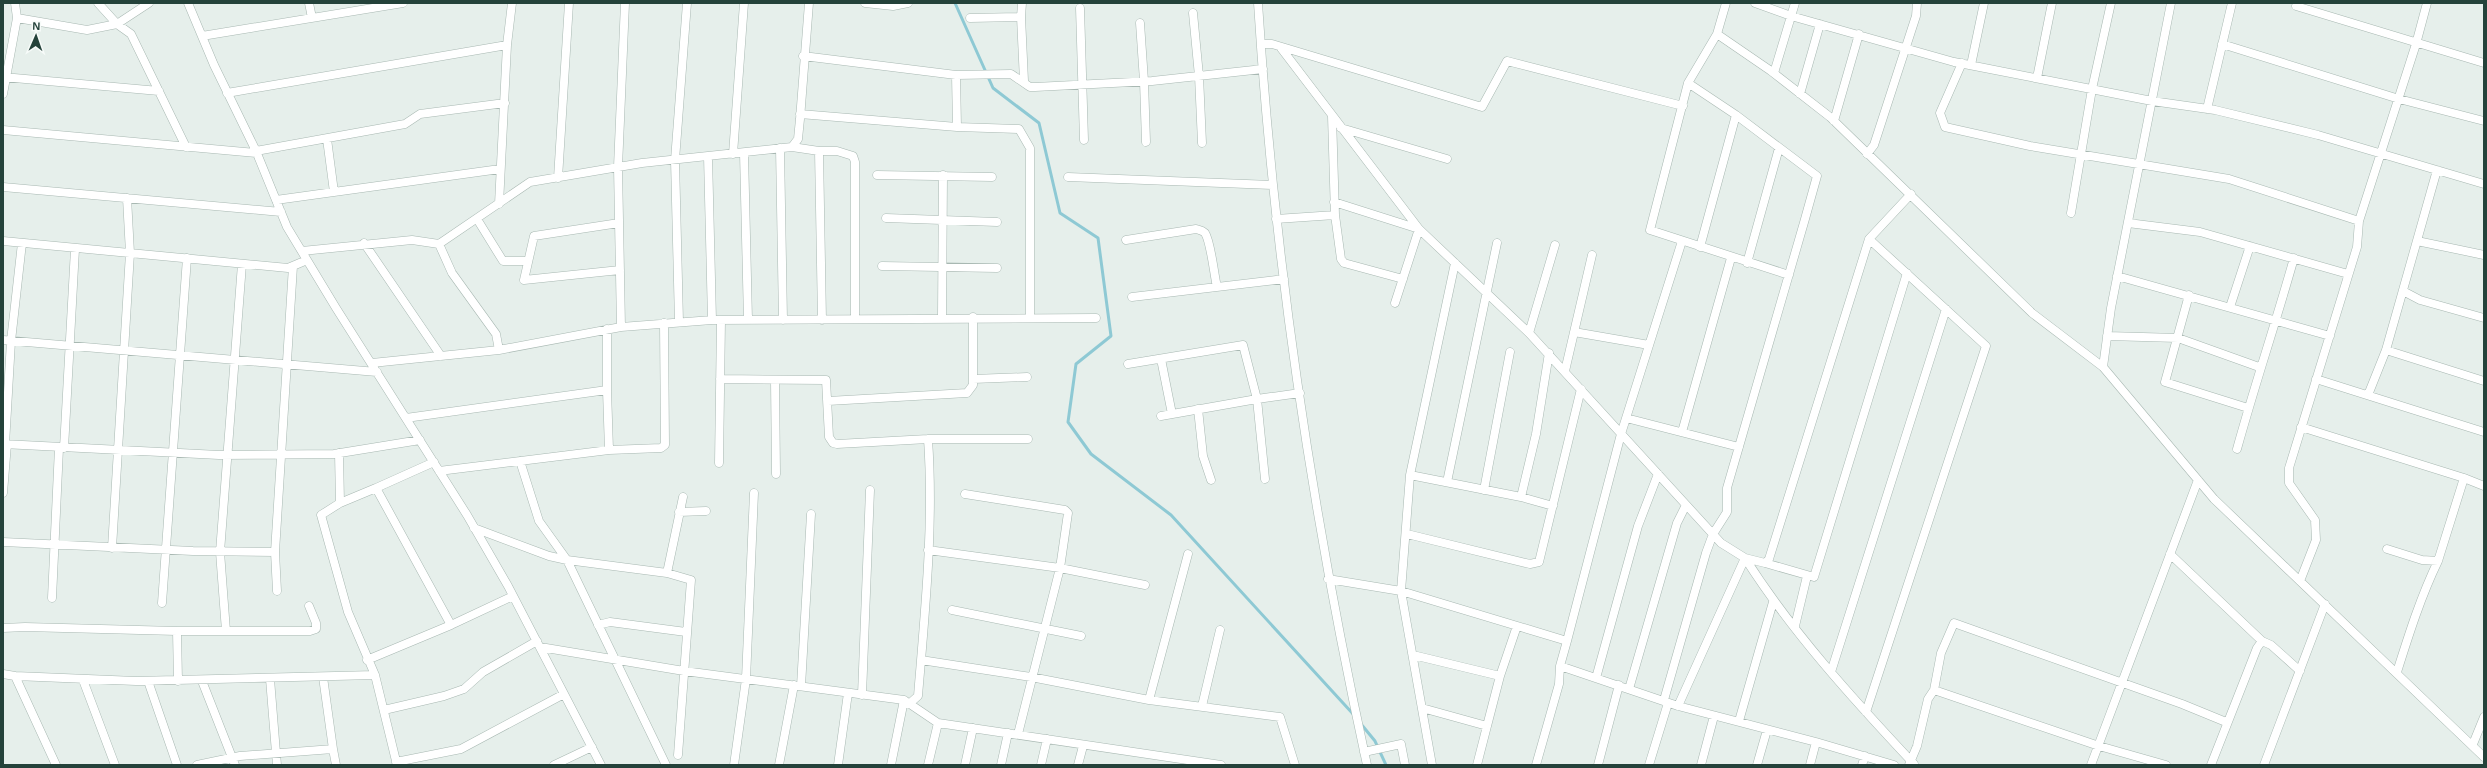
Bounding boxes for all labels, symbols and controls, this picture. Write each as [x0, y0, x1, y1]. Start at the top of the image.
north arrow [16, 16, 56, 56]
text: N [32, 20, 41, 32]

